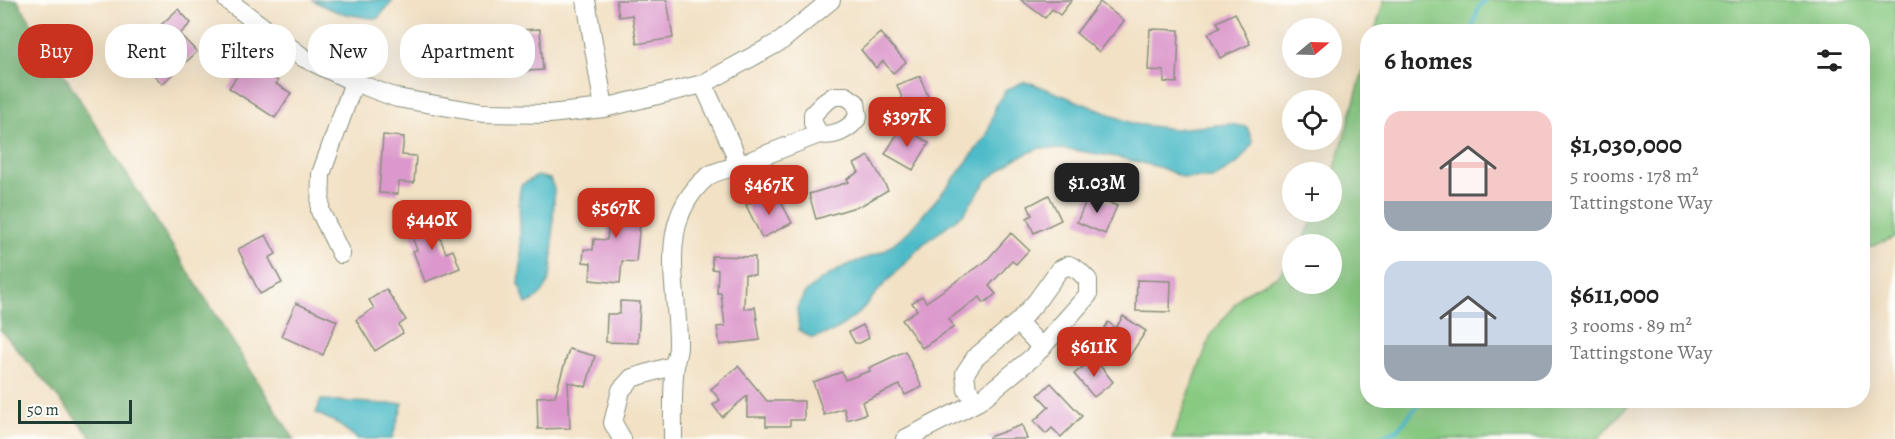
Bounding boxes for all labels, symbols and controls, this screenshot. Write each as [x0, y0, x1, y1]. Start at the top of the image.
north arrow [1282, 18, 1342, 78]
map controls [1282, 18, 1342, 294]
chip: Buy [18, 24, 93, 78]
chip: Rent [105, 24, 187, 78]
chip: Filters [199, 24, 296, 78]
chip: New [308, 24, 388, 78]
chip: Apartment [400, 24, 535, 78]
text: 6 homes [1384, 43, 1473, 78]
icon: filters [1813, 44, 1846, 77]
button: locate [1282, 90, 1342, 150]
pin: $397K [865, 97, 949, 148]
text: $397K [883, 103, 931, 130]
text: $1,030,000 [1570, 127, 1682, 162]
icon: home [1432, 135, 1504, 207]
button: + [1282, 162, 1342, 222]
text: 5 rooms · 178 m² [1570, 162, 1699, 189]
pin: $1.03M [1048, 163, 1146, 214]
pin: $467K [727, 165, 811, 216]
text: $1.03M [1068, 169, 1126, 196]
text: $467K [744, 171, 794, 198]
pin: $567K [574, 188, 658, 239]
text: Tattingstone Way [1570, 189, 1712, 216]
text: $567K [592, 194, 640, 221]
pin: $440K [390, 200, 474, 251]
text: $440K [406, 206, 458, 233]
button: − [1282, 234, 1342, 294]
text: $611,000 [1570, 277, 1659, 312]
icon: home [1432, 285, 1504, 357]
text: 3 rooms · 89 m² [1570, 312, 1692, 339]
pin: $611K [1052, 327, 1136, 378]
text: $611K [1071, 333, 1117, 360]
text: Tattingstone Way [1570, 339, 1712, 366]
scale bar [18, 397, 132, 424]
text: 50 m [27, 399, 59, 421]

